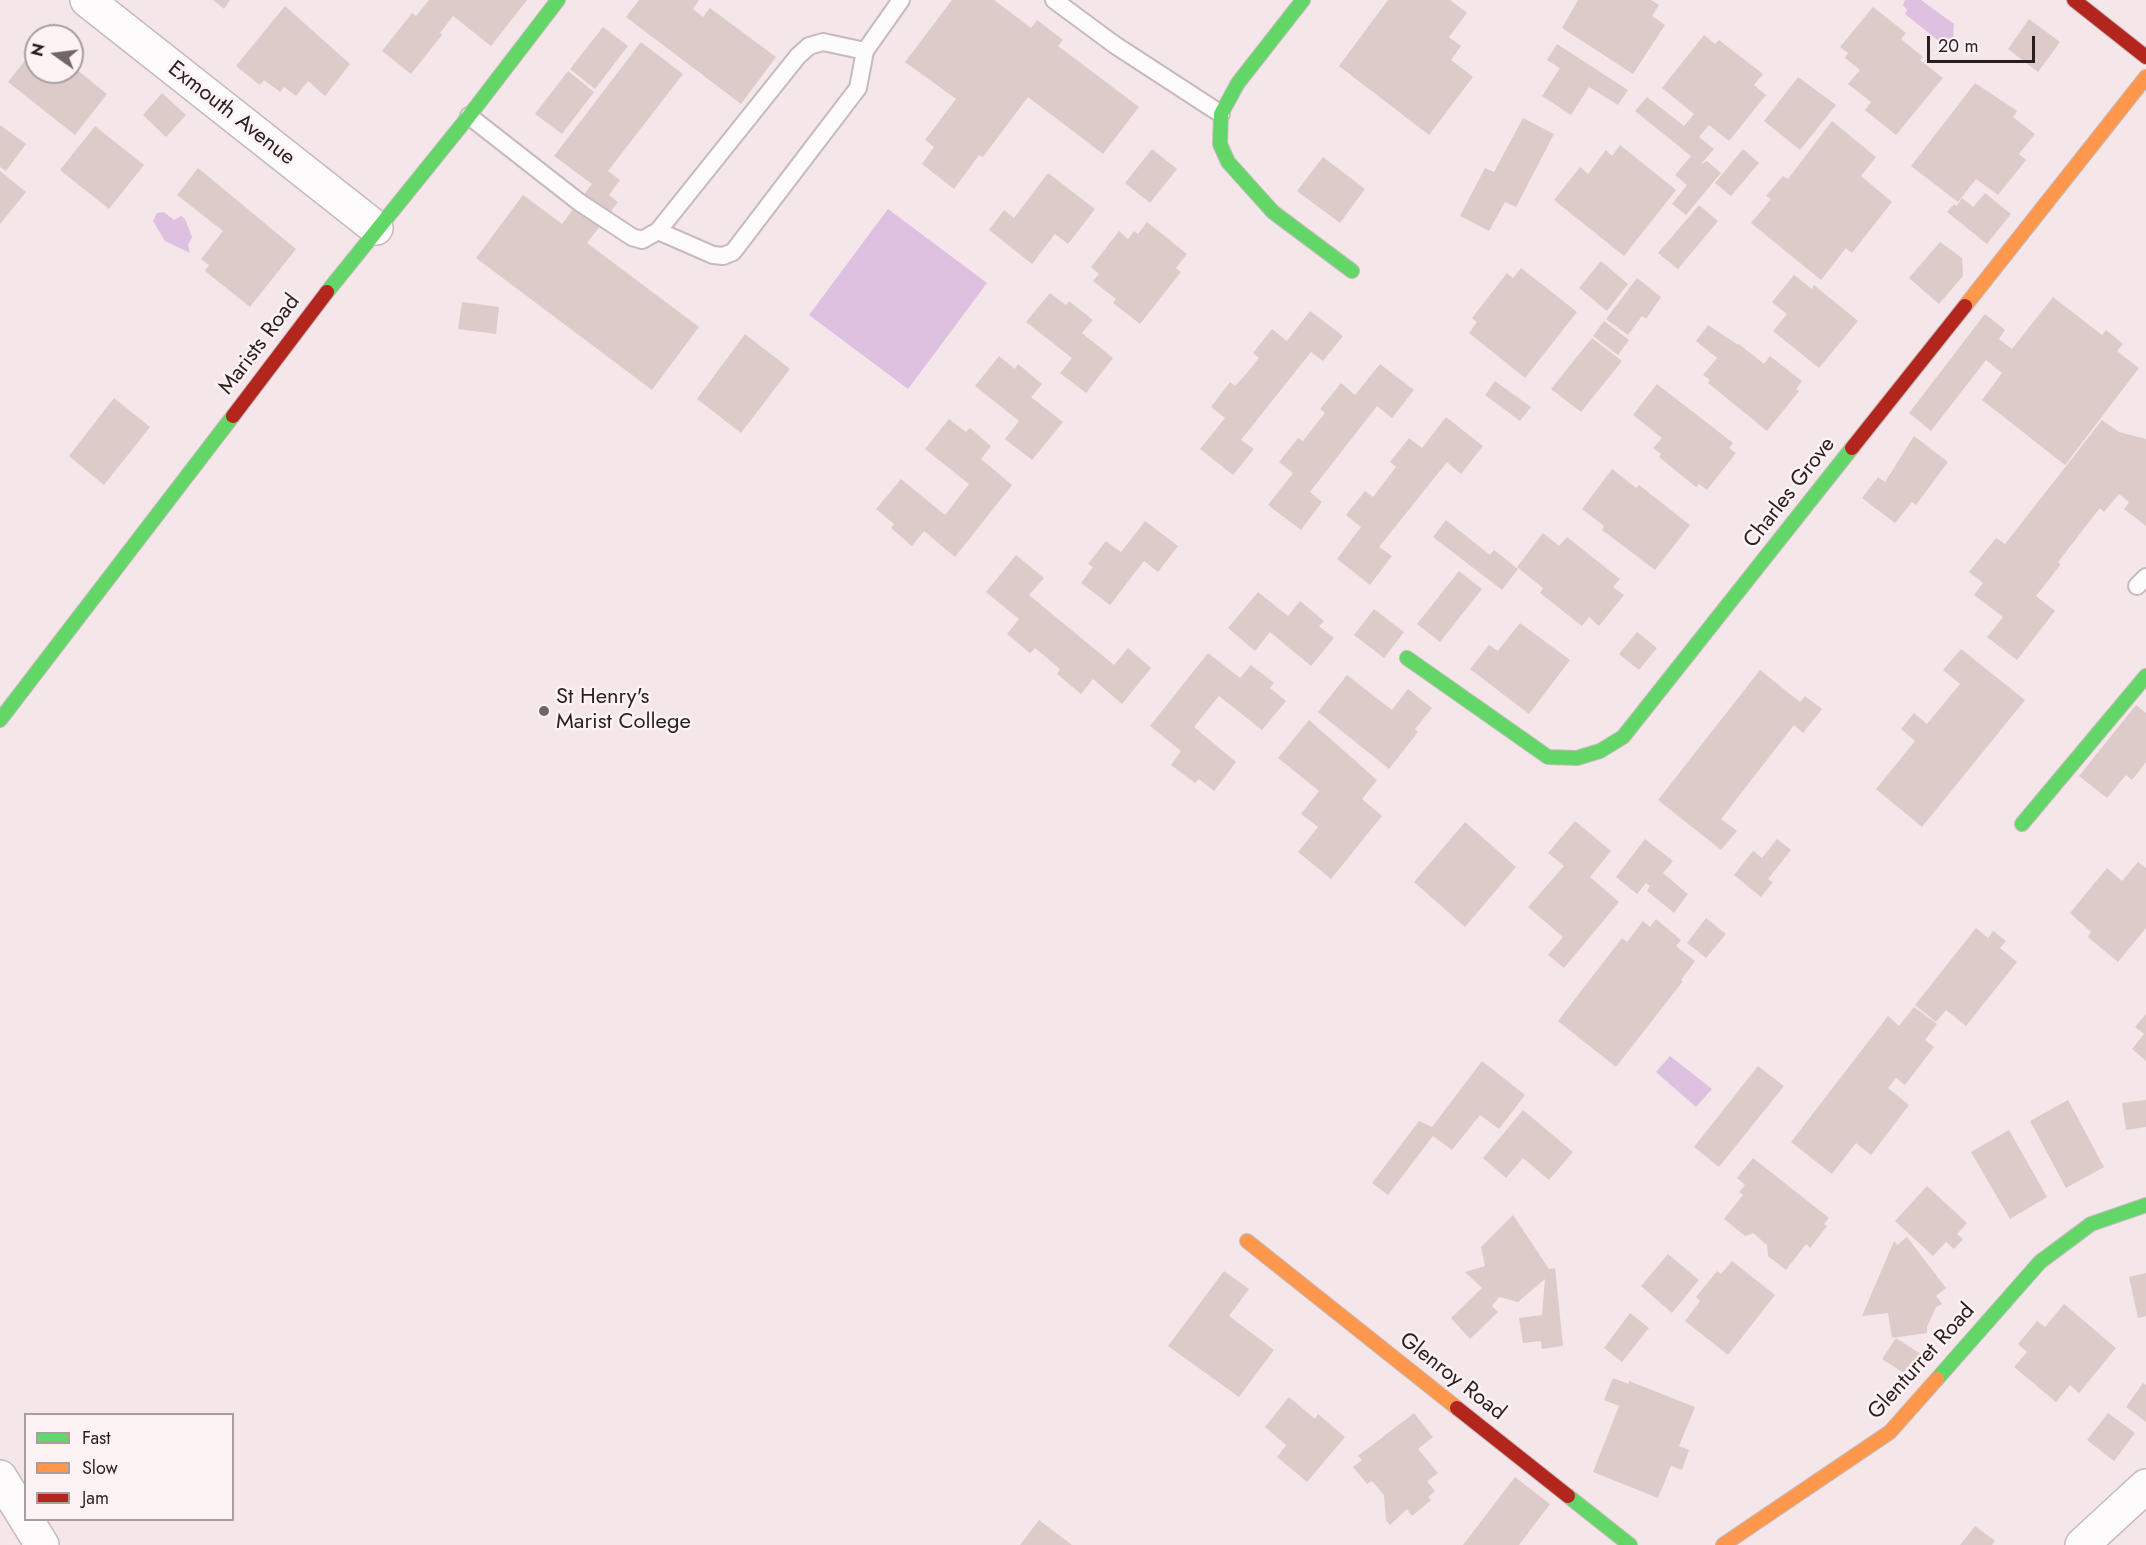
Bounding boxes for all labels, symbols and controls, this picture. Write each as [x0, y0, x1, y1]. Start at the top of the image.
north arrow [24, 24, 84, 84]
scale bar [1930, 24, 2038, 62]
text: 20 m [1938, 33, 1978, 59]
text: N [25, 41, 51, 59]
street label: Exmouth Avenue [162, 56, 300, 172]
street label: Marists Road [214, 290, 306, 400]
street label: Charles Grove [1739, 432, 1841, 554]
place label: St Henry's Marist College [556, 685, 691, 736]
marker: St Henry's Marist College [537, 704, 551, 718]
street label: Glenturret Road [1863, 1298, 1981, 1426]
street label: Glenroy Road [1394, 1327, 1510, 1427]
legend [24, 1413, 234, 1521]
text: Fast [82, 1425, 111, 1451]
text: Slow [82, 1455, 118, 1481]
text: Jam [82, 1485, 109, 1511]

